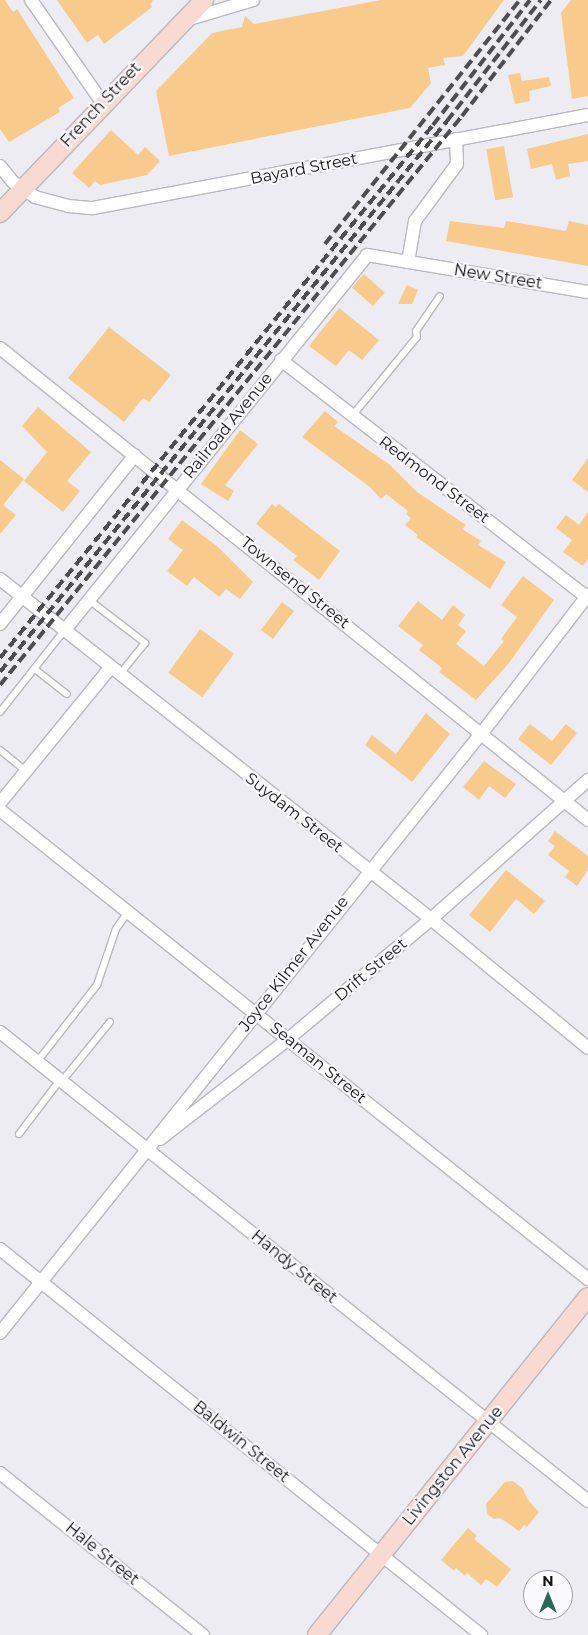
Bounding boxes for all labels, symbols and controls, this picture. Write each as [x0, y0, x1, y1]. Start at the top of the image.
street label: French Street [57, 59, 145, 151]
street label: Bayard Street [249, 149, 359, 189]
street label: New Street [452, 261, 544, 293]
street label: Railroad Avenue [179, 369, 277, 483]
street label: Redmond Street [375, 432, 493, 528]
street label: Townsend Street [237, 533, 353, 633]
street label: Suydam Street [241, 769, 347, 857]
street label: Joyce Kilmer Avenue [235, 892, 353, 1036]
street label: Drift Street [331, 934, 411, 1006]
street label: Seaman Street [266, 1018, 370, 1108]
street label: Handy Street [247, 1226, 341, 1308]
street label: Baldwin Street [189, 1397, 293, 1487]
street label: Livingston Avenue [399, 1402, 507, 1530]
street label: Hale Street [61, 1519, 143, 1589]
north arrow [523, 1570, 573, 1620]
text: N [542, 1572, 554, 1590]

